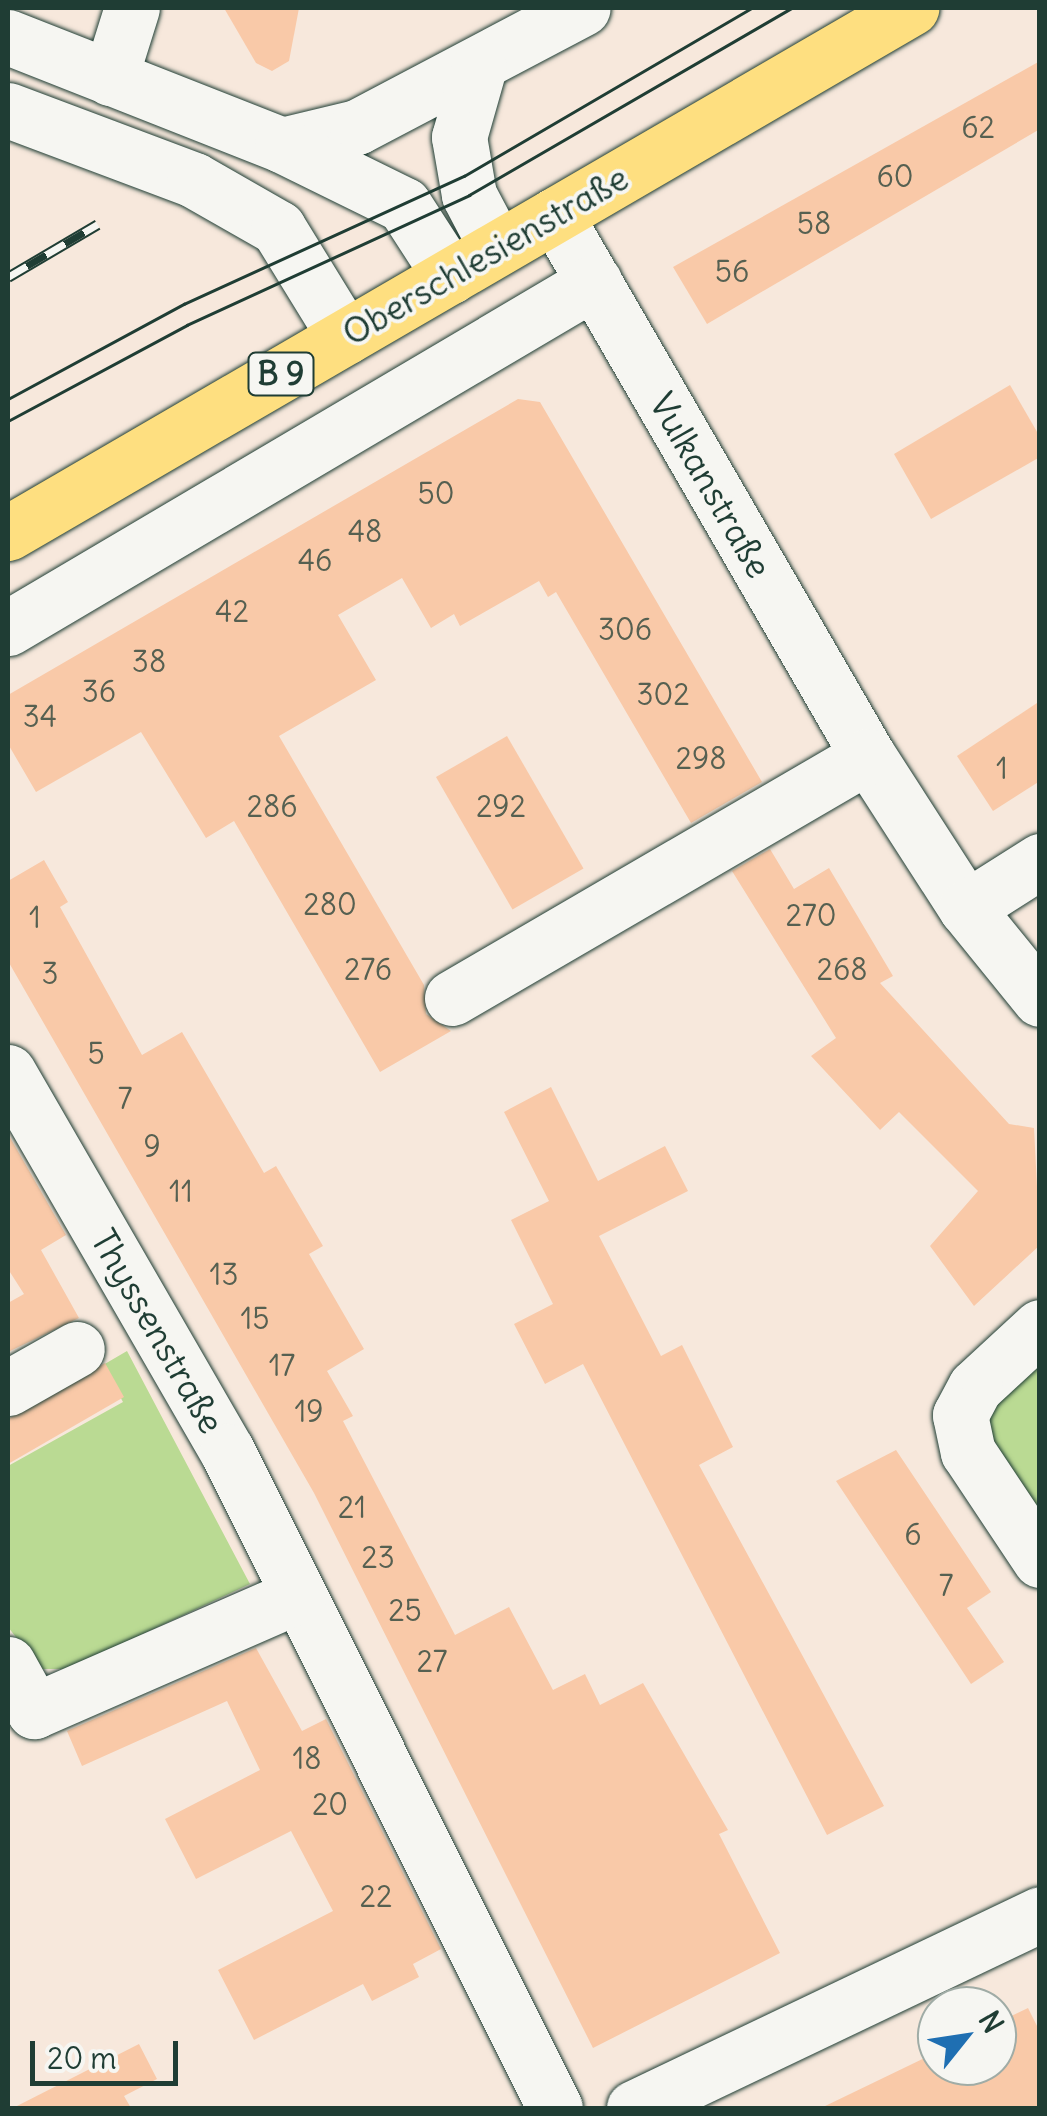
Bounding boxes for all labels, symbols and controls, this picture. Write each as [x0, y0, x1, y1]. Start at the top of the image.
house number: 62 [961, 109, 995, 145]
street label: Oberschlesienstraße [335, 156, 635, 354]
house number: 60 [876, 158, 914, 194]
house number: 58 [797, 205, 831, 241]
house number: 56 [715, 253, 749, 289]
road number: B 9 [246, 347, 316, 401]
street label: Vulkanstraße [641, 385, 781, 585]
house number: 50 [418, 475, 454, 511]
house number: 48 [348, 513, 382, 549]
house number: 46 [298, 542, 332, 578]
house number: 42 [215, 593, 249, 629]
house number: 306 [598, 611, 652, 647]
house number: 38 [132, 643, 166, 679]
house number: 36 [82, 673, 116, 709]
house number: 302 [636, 676, 690, 712]
house number: 34 [23, 698, 57, 734]
house number: 298 [676, 740, 726, 776]
house number: 1 [996, 750, 1008, 786]
house number: 286 [246, 788, 298, 824]
house number: 292 [476, 788, 526, 824]
house number: 280 [303, 886, 357, 922]
house number: 270 [786, 897, 836, 933]
house number: 1 [29, 899, 41, 935]
house number: 276 [344, 951, 392, 987]
house number: 268 [816, 951, 868, 987]
house number: 3 [41, 955, 59, 991]
house number: 5 [87, 1035, 105, 1071]
house number: 7 [118, 1080, 132, 1116]
house number: 9 [143, 1128, 161, 1164]
house number: 11 [169, 1173, 193, 1209]
street label: Thyssenstraße [83, 1221, 233, 1441]
house number: 13 [210, 1256, 238, 1292]
house number: 15 [240, 1300, 270, 1336]
house number: 17 [269, 1347, 295, 1383]
house number: 19 [294, 1393, 324, 1429]
house number: 21 [338, 1489, 366, 1525]
house number: 6 [904, 1516, 922, 1552]
house number: 23 [361, 1539, 395, 1575]
house number: 7 [939, 1567, 953, 1603]
house number: 25 [388, 1592, 422, 1628]
house number: 27 [416, 1643, 448, 1679]
house number: 18 [292, 1740, 322, 1776]
house number: 20 [312, 1786, 348, 1822]
house number: 22 [360, 1878, 392, 1914]
north arrow [917, 1986, 1017, 2086]
text: N [971, 2005, 1012, 2039]
scale bar [35, 2021, 182, 2083]
text: 20 m [47, 2039, 117, 2077]

